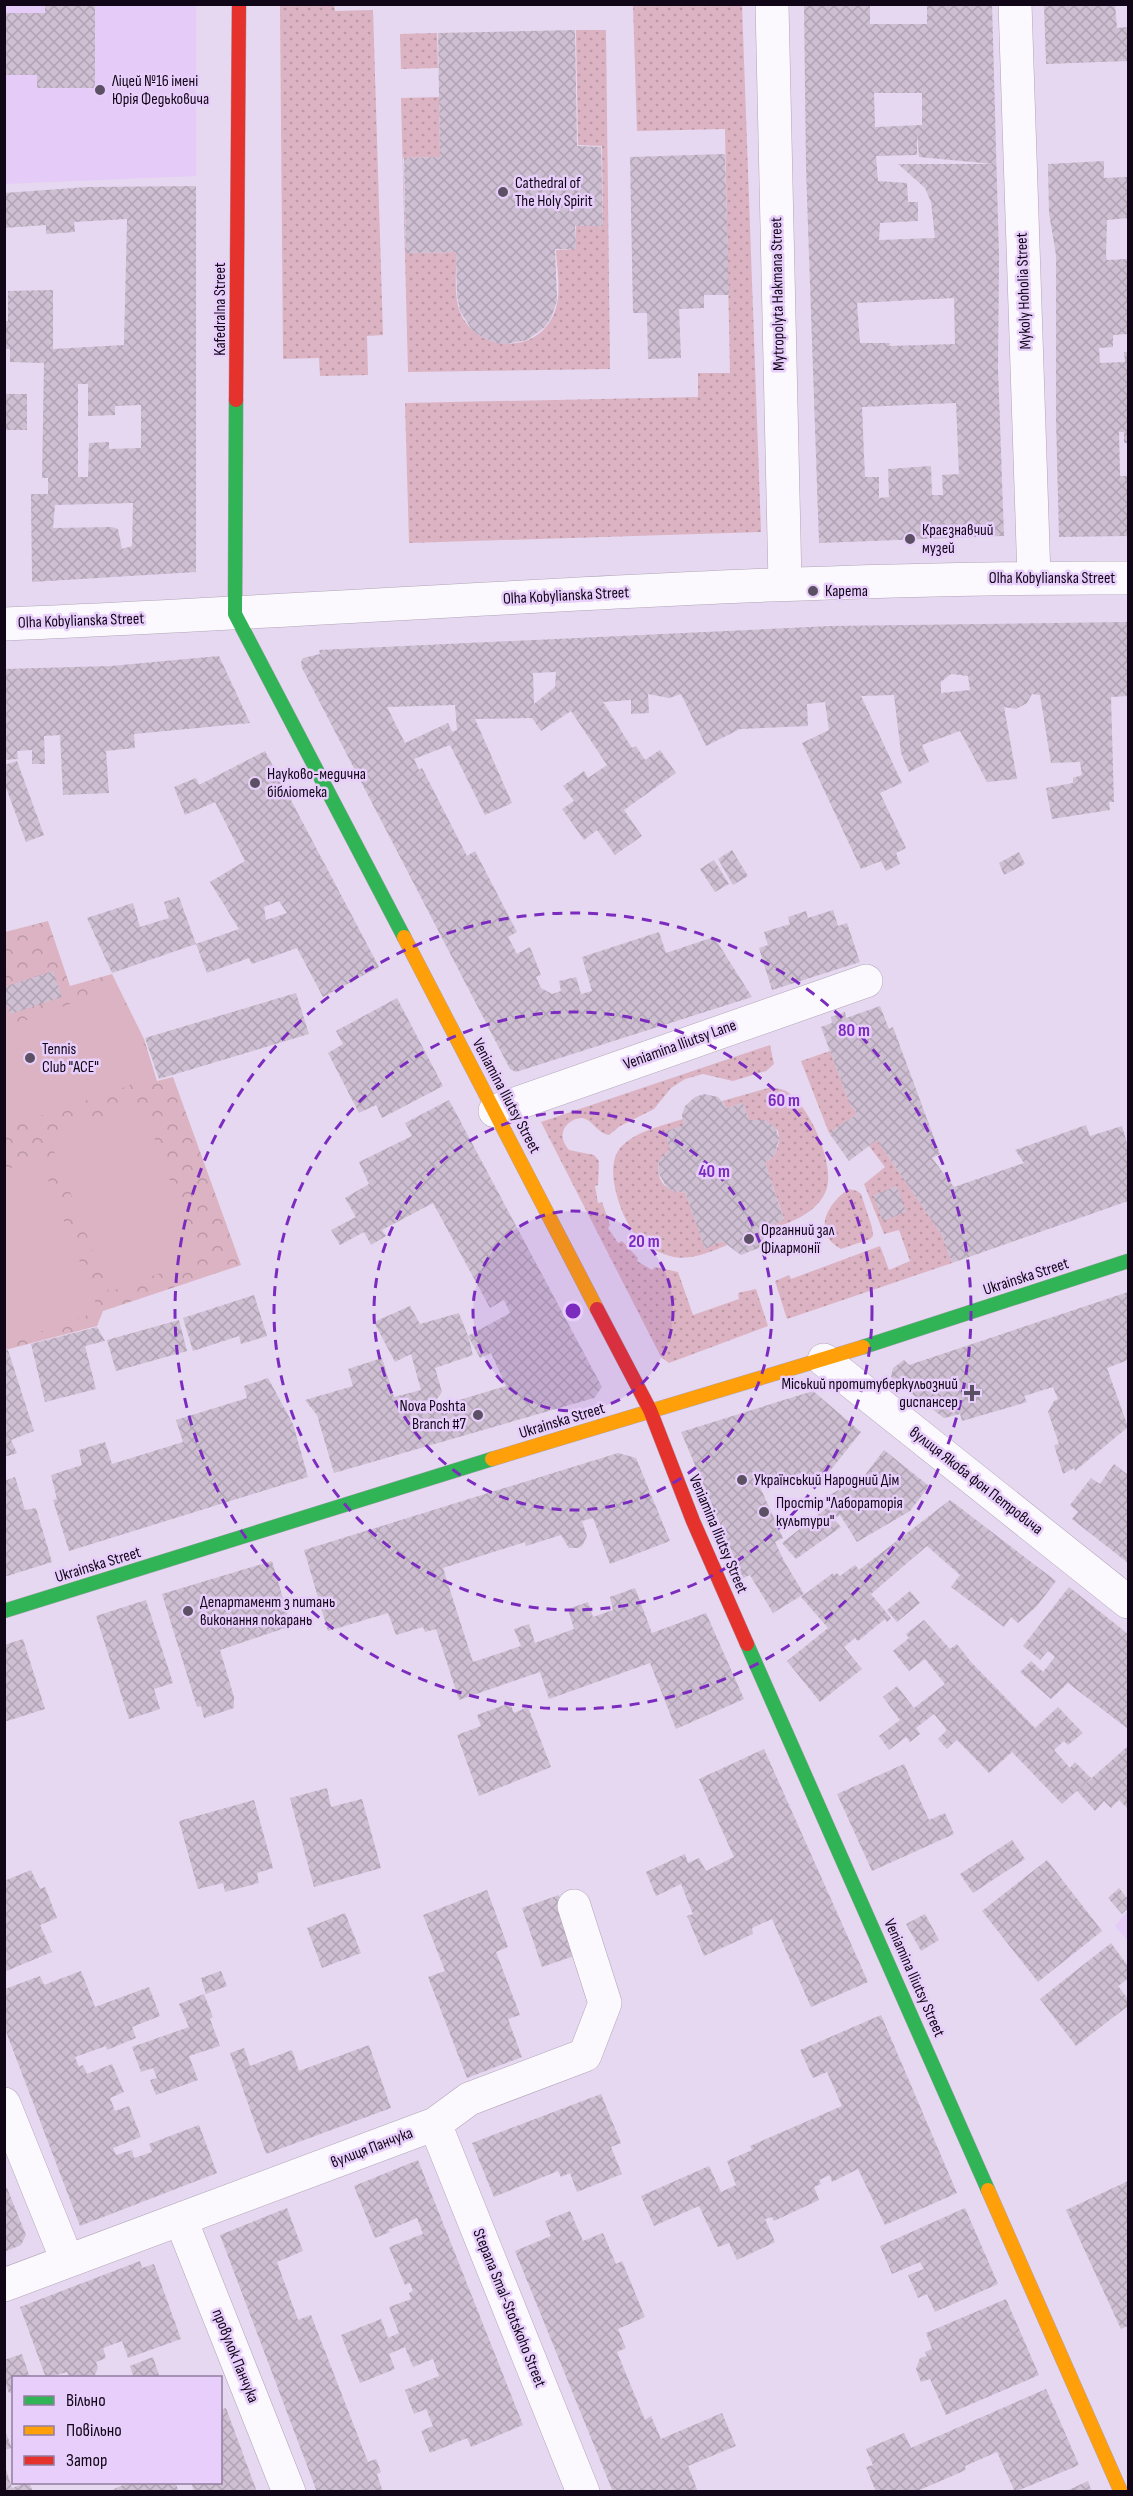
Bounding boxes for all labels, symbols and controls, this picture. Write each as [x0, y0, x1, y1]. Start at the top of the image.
place label: Ліцей №16 імені Юрія Федьковича [111, 72, 209, 109]
marker: Ліцей №16 імені Юрія Федьковича [93, 83, 107, 97]
place label: Cathedral of The Holy Spirit [515, 174, 593, 211]
marker: Cathedral of The Holy Spirit [496, 185, 510, 199]
street label: Mytropolyta Hakmana Street [767, 217, 789, 371]
street label: Mykoly Hoholia Street [1012, 232, 1036, 350]
street label: Kafedralna Street [211, 262, 230, 356]
place label: Краєзнавчий музей [922, 521, 994, 558]
marker: Краєзнавчий музей [903, 532, 917, 546]
street label: Olha Kobylianska Street [989, 569, 1115, 588]
place label: Карета [825, 582, 868, 601]
street label: Olha Kobylianska Street [502, 583, 630, 609]
marker: Карета [806, 584, 820, 598]
street label: Olha Kobylianska Street [18, 609, 145, 633]
place label: Науково-медична бібліотека [267, 765, 366, 802]
marker: Науково-медична бібліотека [248, 776, 262, 790]
street label: Veniamina Iliutsy Lane [621, 1016, 739, 1074]
text: 80 m [838, 1020, 870, 1041]
street label: Veniamina Iliutsy Street [468, 1035, 544, 1157]
place label: Tennis Club "ACE" [42, 1040, 99, 1077]
marker: Tennis Club "ACE" [23, 1051, 37, 1065]
text: 60 m [768, 1090, 800, 1111]
text: 40 m [698, 1161, 730, 1182]
place label: Органний зал Філармонії [761, 1221, 835, 1258]
text: 20 m [628, 1231, 660, 1252]
marker: Органний зал Філармонії [742, 1232, 756, 1246]
street label: Ukrainska Street [981, 1254, 1071, 1300]
centre of rings [563, 1301, 583, 1321]
place label: Міський протитуберкульозний диспансер [781, 1375, 958, 1412]
marker: Міський протитуберкульозний диспансер [963, 1384, 981, 1402]
place label: Nova Poshta Branch #7 [400, 1397, 467, 1434]
street label: Ukrainska Street [517, 1399, 607, 1443]
marker: Nova Poshta Branch #7 [471, 1408, 485, 1422]
street label: вулиця Якоба фон Петровича [905, 1423, 1047, 1539]
place label: Український Народний Дім [754, 1471, 899, 1490]
street label: Veniamina Iliutsy Street [684, 1472, 752, 1596]
marker: Український Народний Дім [735, 1473, 749, 1487]
place label: Простір "Лабораторія культури" [776, 1494, 903, 1531]
marker: Простір "Лабораторія культури" [757, 1505, 771, 1519]
street label: Ukrainska Street [53, 1543, 143, 1587]
place label: Департамент з питань виконання покарань [200, 1593, 335, 1630]
marker: Департамент з питань виконання покарань [181, 1604, 195, 1618]
street label: Veniamina Iliutsy Street [879, 1916, 949, 2040]
street label: вулиця Панчука [328, 2124, 416, 2172]
street label: Stepana Smal-Stotskoho Street [468, 2226, 550, 2390]
street label: провулок Панчука [208, 2306, 262, 2406]
legend [12, 2376, 222, 2484]
text: Вільно [66, 2390, 106, 2411]
text: Повільно [66, 2420, 122, 2441]
text: Затор [66, 2450, 107, 2471]

